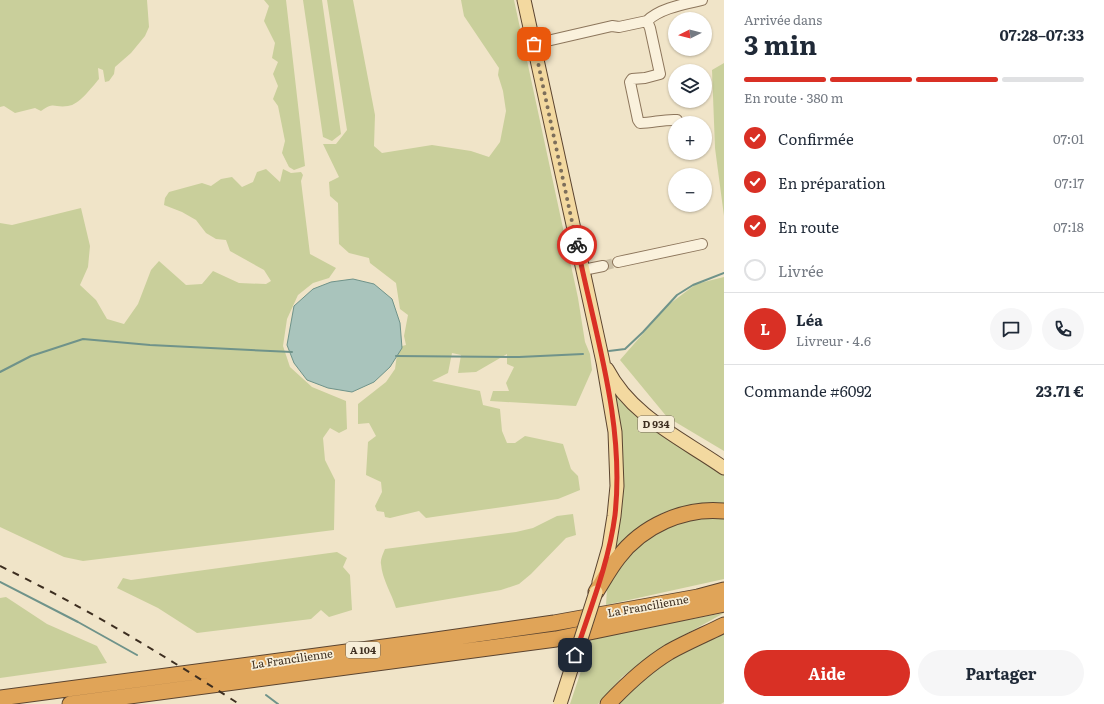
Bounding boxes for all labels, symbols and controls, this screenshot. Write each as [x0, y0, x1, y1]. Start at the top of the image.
text: Arrivée dans [744, 10, 822, 29]
north arrow [668, 12, 712, 56]
map controls [668, 12, 712, 212]
text: 07:28–07:33 [999, 23, 1084, 46]
text: 3 min [744, 24, 817, 63]
pin [517, 27, 551, 61]
icon: bag [523, 33, 545, 55]
button: layers [668, 64, 712, 108]
text: En route · 380 m [744, 88, 843, 107]
button: + [668, 116, 712, 160]
icon: check [744, 127, 766, 149]
text: Confirmée [778, 127, 854, 150]
text: 07:01 [1053, 129, 1084, 148]
button: − [668, 168, 712, 212]
icon: check [744, 171, 766, 193]
text: En préparation [778, 171, 886, 194]
text: 07:17 [1054, 173, 1084, 192]
icon: check [744, 215, 766, 237]
text: En route [778, 215, 839, 238]
text: 07:18 [1053, 217, 1084, 236]
courier [557, 225, 597, 265]
icon: bike [566, 234, 588, 256]
text: Livrée [778, 259, 824, 282]
text: Léa [796, 308, 823, 331]
button: chat [990, 308, 1032, 350]
button: phone [1042, 308, 1084, 350]
text: L [760, 317, 770, 340]
text: Livreur · 4.6 [796, 331, 871, 350]
text: Commande #6092 [744, 379, 872, 402]
text: 23.71 € [1036, 379, 1084, 402]
road number: D 934 [638, 416, 674, 432]
street label: La Francilienne [606, 590, 690, 620]
pin [558, 638, 592, 672]
road number: A 104 [346, 642, 380, 658]
street label: La Francilienne [250, 644, 334, 672]
icon: home [564, 644, 586, 666]
button: Aide [744, 650, 910, 696]
button: Partager [918, 650, 1084, 696]

